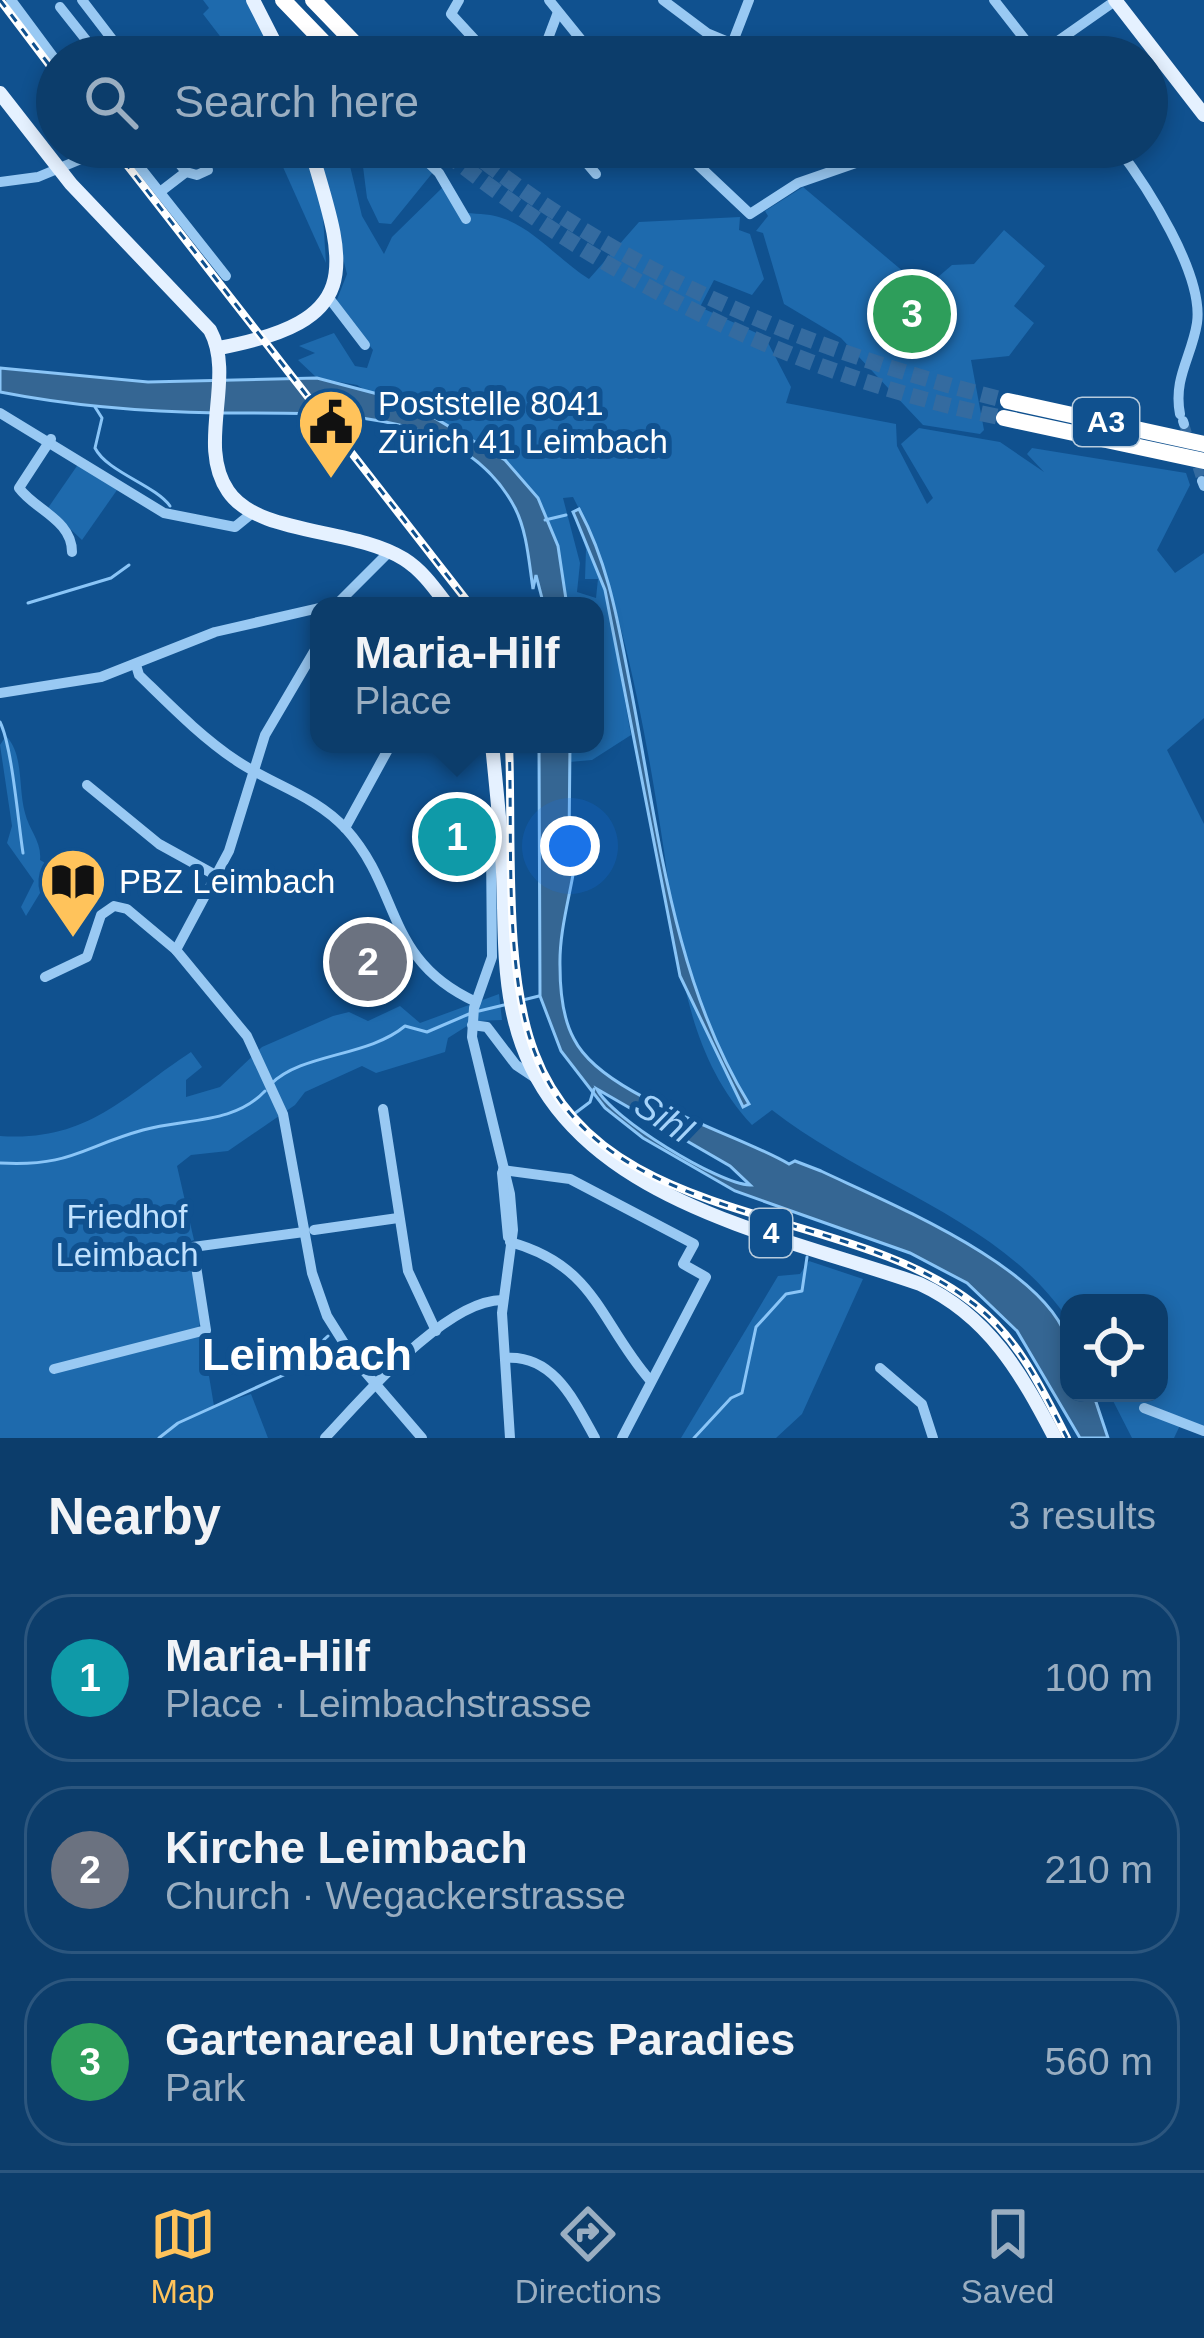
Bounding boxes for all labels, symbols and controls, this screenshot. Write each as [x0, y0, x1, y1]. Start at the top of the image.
search box [36, 36, 1168, 168]
icon: search [78, 69, 144, 135]
text: Search here [174, 76, 419, 127]
pin: 3 [873, 269, 951, 359]
place label: Poststelle 8041 Zürich 41 Leimbach [378, 385, 668, 460]
public building icon: Poststelle 8041 Zürich 41 Leimbach [296, 387, 366, 481]
road number: A3 [1073, 398, 1139, 446]
popup [310, 597, 604, 753]
text: Maria-Hilf [354, 627, 560, 678]
text: Place [354, 679, 452, 722]
pin: 1 [418, 792, 496, 882]
your location [540, 816, 600, 876]
library icon: PBZ Leimbach [38, 846, 108, 940]
place label: PBZ Leimbach [119, 863, 335, 900]
pin: 2 [329, 917, 407, 1007]
water label: Sihl [627, 1084, 701, 1152]
park label: Friedhof Leimbach [55, 1198, 199, 1273]
road number: 4 [750, 1209, 792, 1257]
map controls [1060, 1294, 1168, 1402]
button: locate [1060, 1294, 1168, 1402]
district label: Leimbach [202, 1329, 412, 1380]
text: Nearby [48, 1488, 221, 1545]
text: 3 results [1009, 1494, 1156, 1537]
text: Maria-Hilf [165, 1630, 370, 1681]
text: 1 [79, 1656, 101, 1699]
text: 100 m [1045, 1656, 1153, 1699]
text: Place · Leimbachstrasse [165, 1682, 592, 1725]
text: Kirche Leimbach [165, 1822, 528, 1873]
text: 2 [79, 1848, 101, 1891]
text: 210 m [1045, 1848, 1153, 1891]
text: Church · Wegackerstrasse [165, 1874, 626, 1917]
text: Gartenareal Unteres Paradies [165, 2014, 795, 2065]
text: 3 [79, 2040, 101, 2083]
text: 560 m [1045, 2040, 1153, 2083]
text: Park [165, 2066, 245, 2109]
tab: Map [150, 2201, 216, 2311]
tab: Directions [515, 2201, 662, 2311]
tab: Saved [961, 2201, 1054, 2311]

